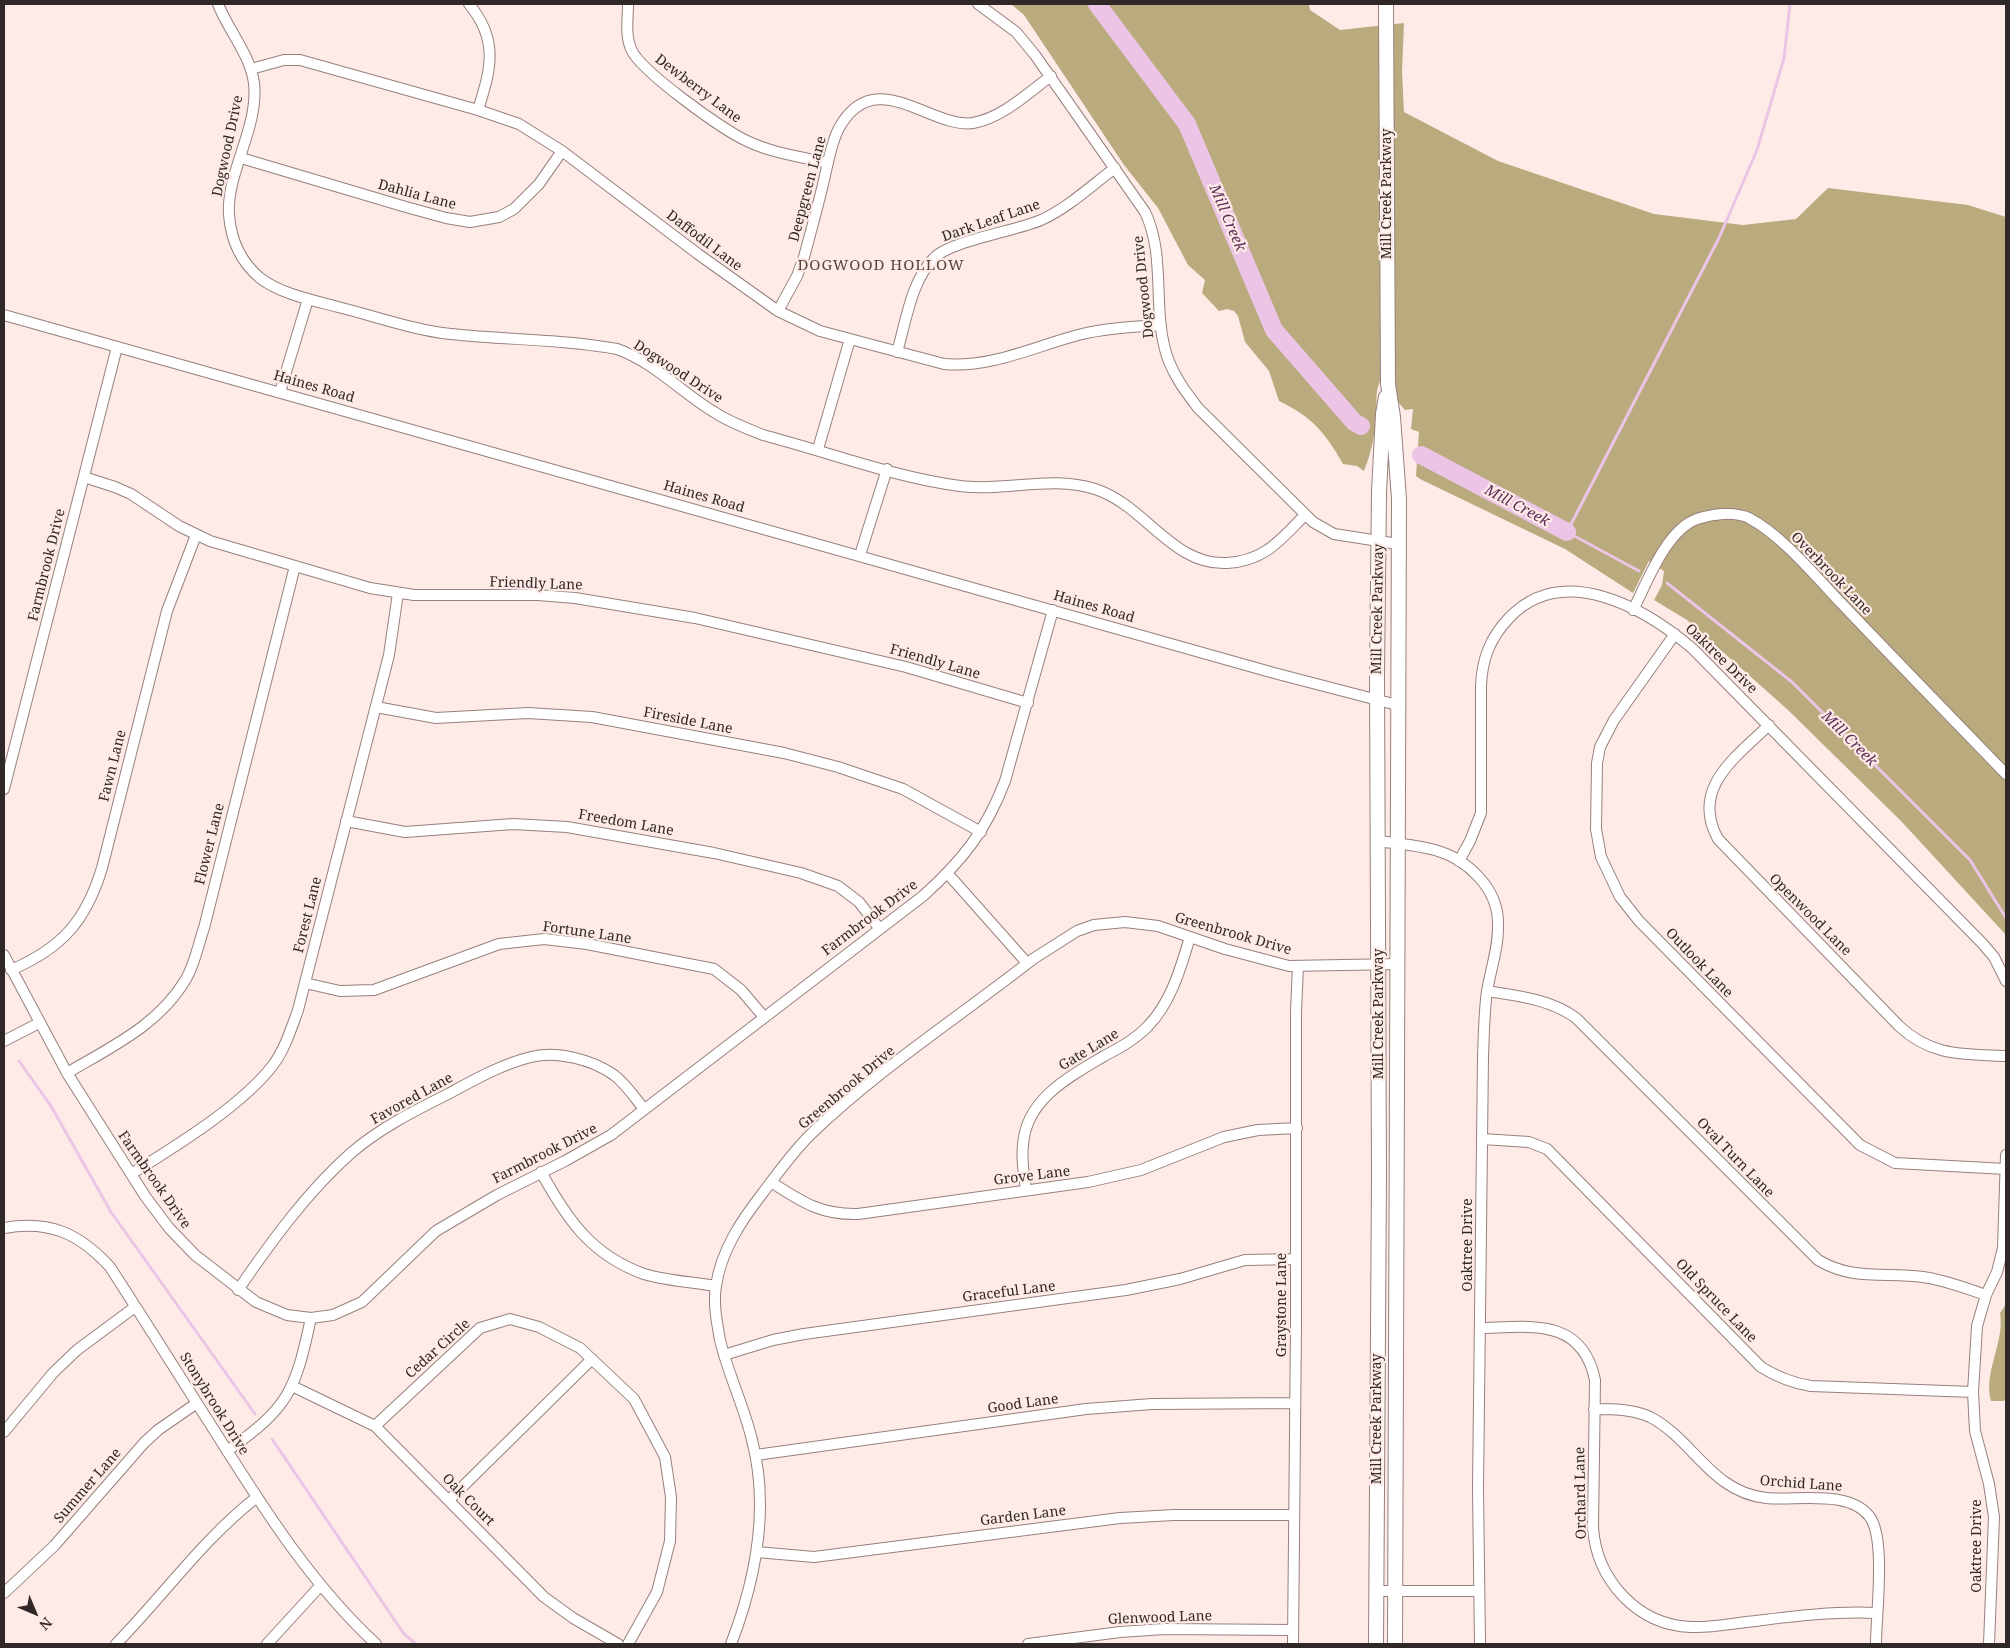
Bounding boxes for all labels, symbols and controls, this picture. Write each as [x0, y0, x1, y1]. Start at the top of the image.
street label: Dewberry Lane [652, 51, 744, 127]
street label: Dogwood Drive [209, 94, 247, 198]
street label: Mill Creek Parkway [1379, 129, 1395, 259]
street label: Deepgreen Lane [786, 134, 830, 244]
street label: Dahlia Lane [376, 176, 458, 214]
water label: Mill Creek [1205, 182, 1249, 254]
street label: Dark Leaf Lane [940, 196, 1042, 246]
street label: Daffodil Lane [663, 207, 745, 275]
street label: Dogwood Drive [1130, 235, 1158, 339]
district label: DOGWOOD HOLLOW [796, 257, 966, 275]
street label: Dogwood Drive [630, 337, 726, 407]
street label: Haines Road [271, 367, 357, 407]
street label: Haines Road [661, 477, 747, 517]
water label: Mill Creek [1481, 481, 1553, 531]
street label: Farmbrook Drive [25, 507, 69, 623]
street label: Overbrook Lane [1787, 529, 1875, 619]
street label: Mill Creek Parkway [1368, 544, 1388, 674]
street label: Friendly Lane [489, 574, 583, 594]
street label: Haines Road [1051, 587, 1137, 627]
street label: Oaktree Drive [1682, 620, 1760, 698]
street label: Friendly Lane [888, 641, 982, 683]
street label: Fireside Lane [642, 704, 734, 738]
water label: Mill Creek [1817, 707, 1881, 771]
street label: Fawn Lane [96, 728, 130, 804]
street label: Flower Lane [192, 801, 228, 887]
street label: Freedom Lane [577, 806, 675, 840]
street label: Openwood Lane [1765, 870, 1855, 960]
street label: Forest Lane [290, 875, 326, 955]
street label: Farmbrook Drive [819, 877, 921, 959]
street label: Greenbrook Drive [1173, 909, 1293, 959]
street label: Fortune Lane [542, 918, 632, 948]
street label: Outlook Lane [1662, 925, 1736, 1001]
street label: Mill Creek Parkway [1371, 949, 1387, 1079]
street label: Gate Lane [1056, 1026, 1122, 1074]
street label: Greenbrook Drive [795, 1043, 899, 1133]
street label: Favored Lane [368, 1070, 456, 1128]
street label: Oval Turn Lane [1693, 1115, 1777, 1201]
street label: Farmbrook Drive [490, 1120, 600, 1188]
street label: Farmbrook Drive [114, 1128, 194, 1232]
street label: Grove Lane [993, 1163, 1071, 1189]
street label: Oaktree Drive [1460, 1198, 1476, 1292]
street label: Graystone Lane [1274, 1253, 1290, 1357]
street label: Old Spruce Lane [1672, 1256, 1760, 1346]
street label: Graceful Lane [961, 1278, 1057, 1306]
street label: Cedar Circle [402, 1316, 474, 1382]
street label: Stonybrook Drive [176, 1350, 252, 1458]
street label: Mill Creek Parkway [1369, 1354, 1385, 1484]
street label: Good Lane [986, 1391, 1060, 1417]
street label: Summer Lane [51, 1445, 125, 1527]
street label: Orchard Lane [1572, 1447, 1590, 1539]
street label: Oak Court [438, 1470, 498, 1530]
street label: Orchid Lane [1759, 1473, 1843, 1495]
street label: Oaktree Drive [1969, 1499, 1985, 1593]
street label: Garden Lane [979, 1502, 1067, 1530]
north arrow [10, 1588, 60, 1638]
street label: Glenwood Lane [1108, 1608, 1212, 1628]
text: N [35, 1613, 57, 1635]

